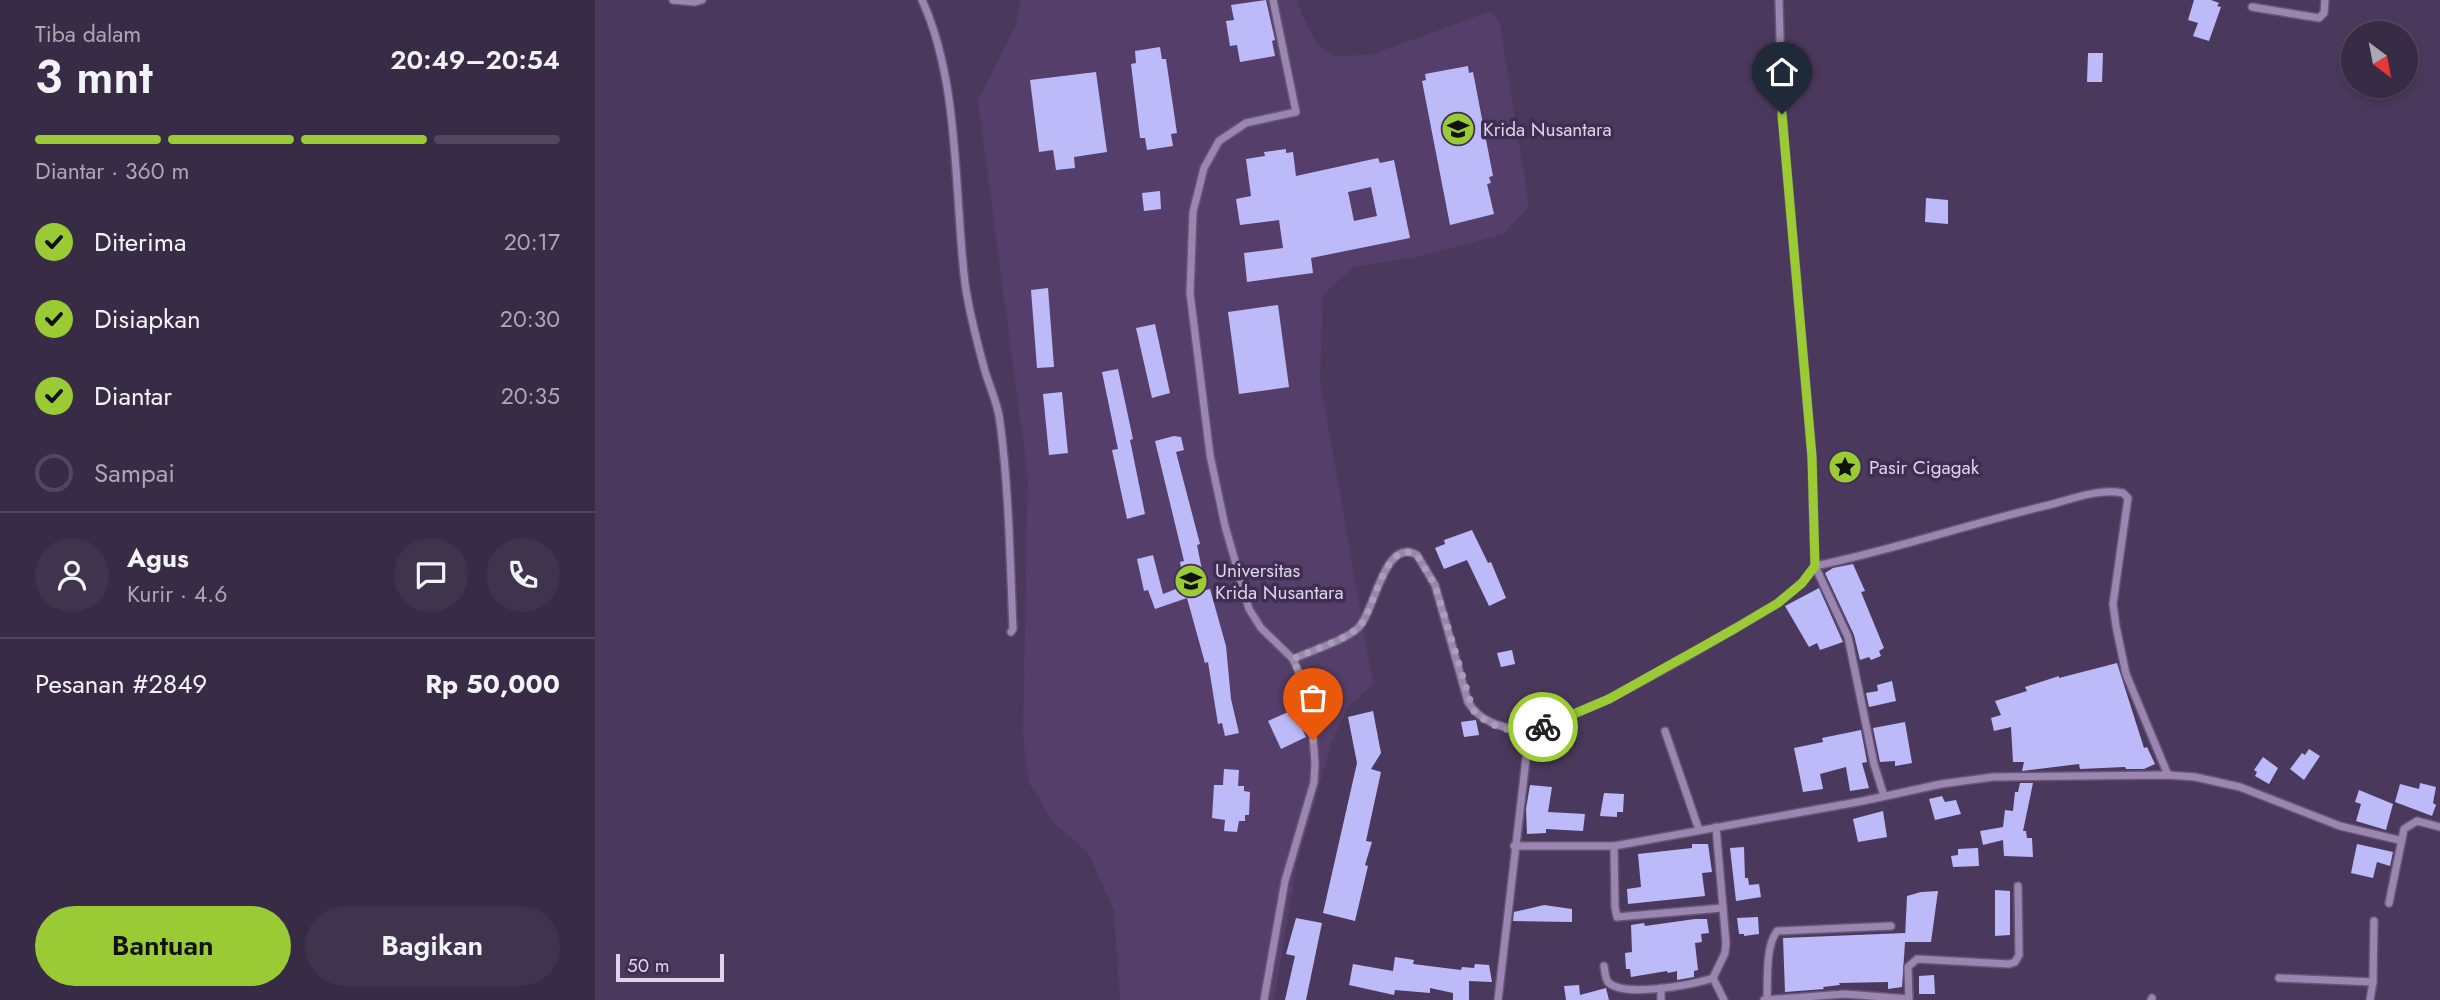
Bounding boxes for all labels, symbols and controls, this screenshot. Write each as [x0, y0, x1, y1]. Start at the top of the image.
text: Tiba dalam [35, 17, 141, 51]
north arrow [2341, 21, 2419, 98]
map controls [2341, 21, 2418, 98]
text: 20:49–20:54 [390, 41, 560, 79]
pin [1752, 42, 1812, 114]
text: 3 mnt [35, 44, 153, 110]
icon: home [1763, 53, 1801, 91]
school or university icon: Krida Nusantara [1439, 110, 1477, 148]
place label: Krida Nusantara [1483, 116, 1612, 143]
text: Diantar · 360 m [35, 154, 189, 188]
icon: check [35, 223, 73, 261]
text: Diterima [94, 223, 187, 261]
text: 20:17 [504, 225, 560, 259]
icon: check [35, 300, 73, 338]
text: Disiapkan [94, 300, 201, 338]
text: 20:30 [500, 302, 560, 336]
icon: check [35, 377, 73, 415]
text: Diantar [94, 377, 172, 415]
text: 20:35 [501, 379, 560, 413]
place icon: Pasir Cigagak [1826, 448, 1864, 486]
text: Sampai [94, 454, 175, 492]
place label: Pasir Cigagak [1869, 454, 1980, 481]
button: person [35, 538, 109, 612]
button: chat [394, 538, 468, 612]
button: phone [486, 538, 560, 612]
text: Agus [127, 539, 189, 577]
place label: Universitas Krida Nusantara [1215, 557, 1344, 606]
school or university icon: Universitas Krida Nusantara [1172, 562, 1210, 600]
text: Kurir · 4.6 [127, 577, 227, 611]
text: Pesanan #2849 [35, 665, 207, 703]
text: Rp 50,000 [425, 665, 560, 703]
pin [1283, 668, 1343, 740]
icon: bag [1294, 679, 1332, 717]
courier [1508, 692, 1578, 762]
icon: bike [1524, 708, 1562, 746]
button: Bantuan [35, 906, 291, 986]
button: Bagikan [305, 906, 560, 986]
scale bar [616, 951, 725, 983]
text: 50 m [627, 952, 670, 979]

